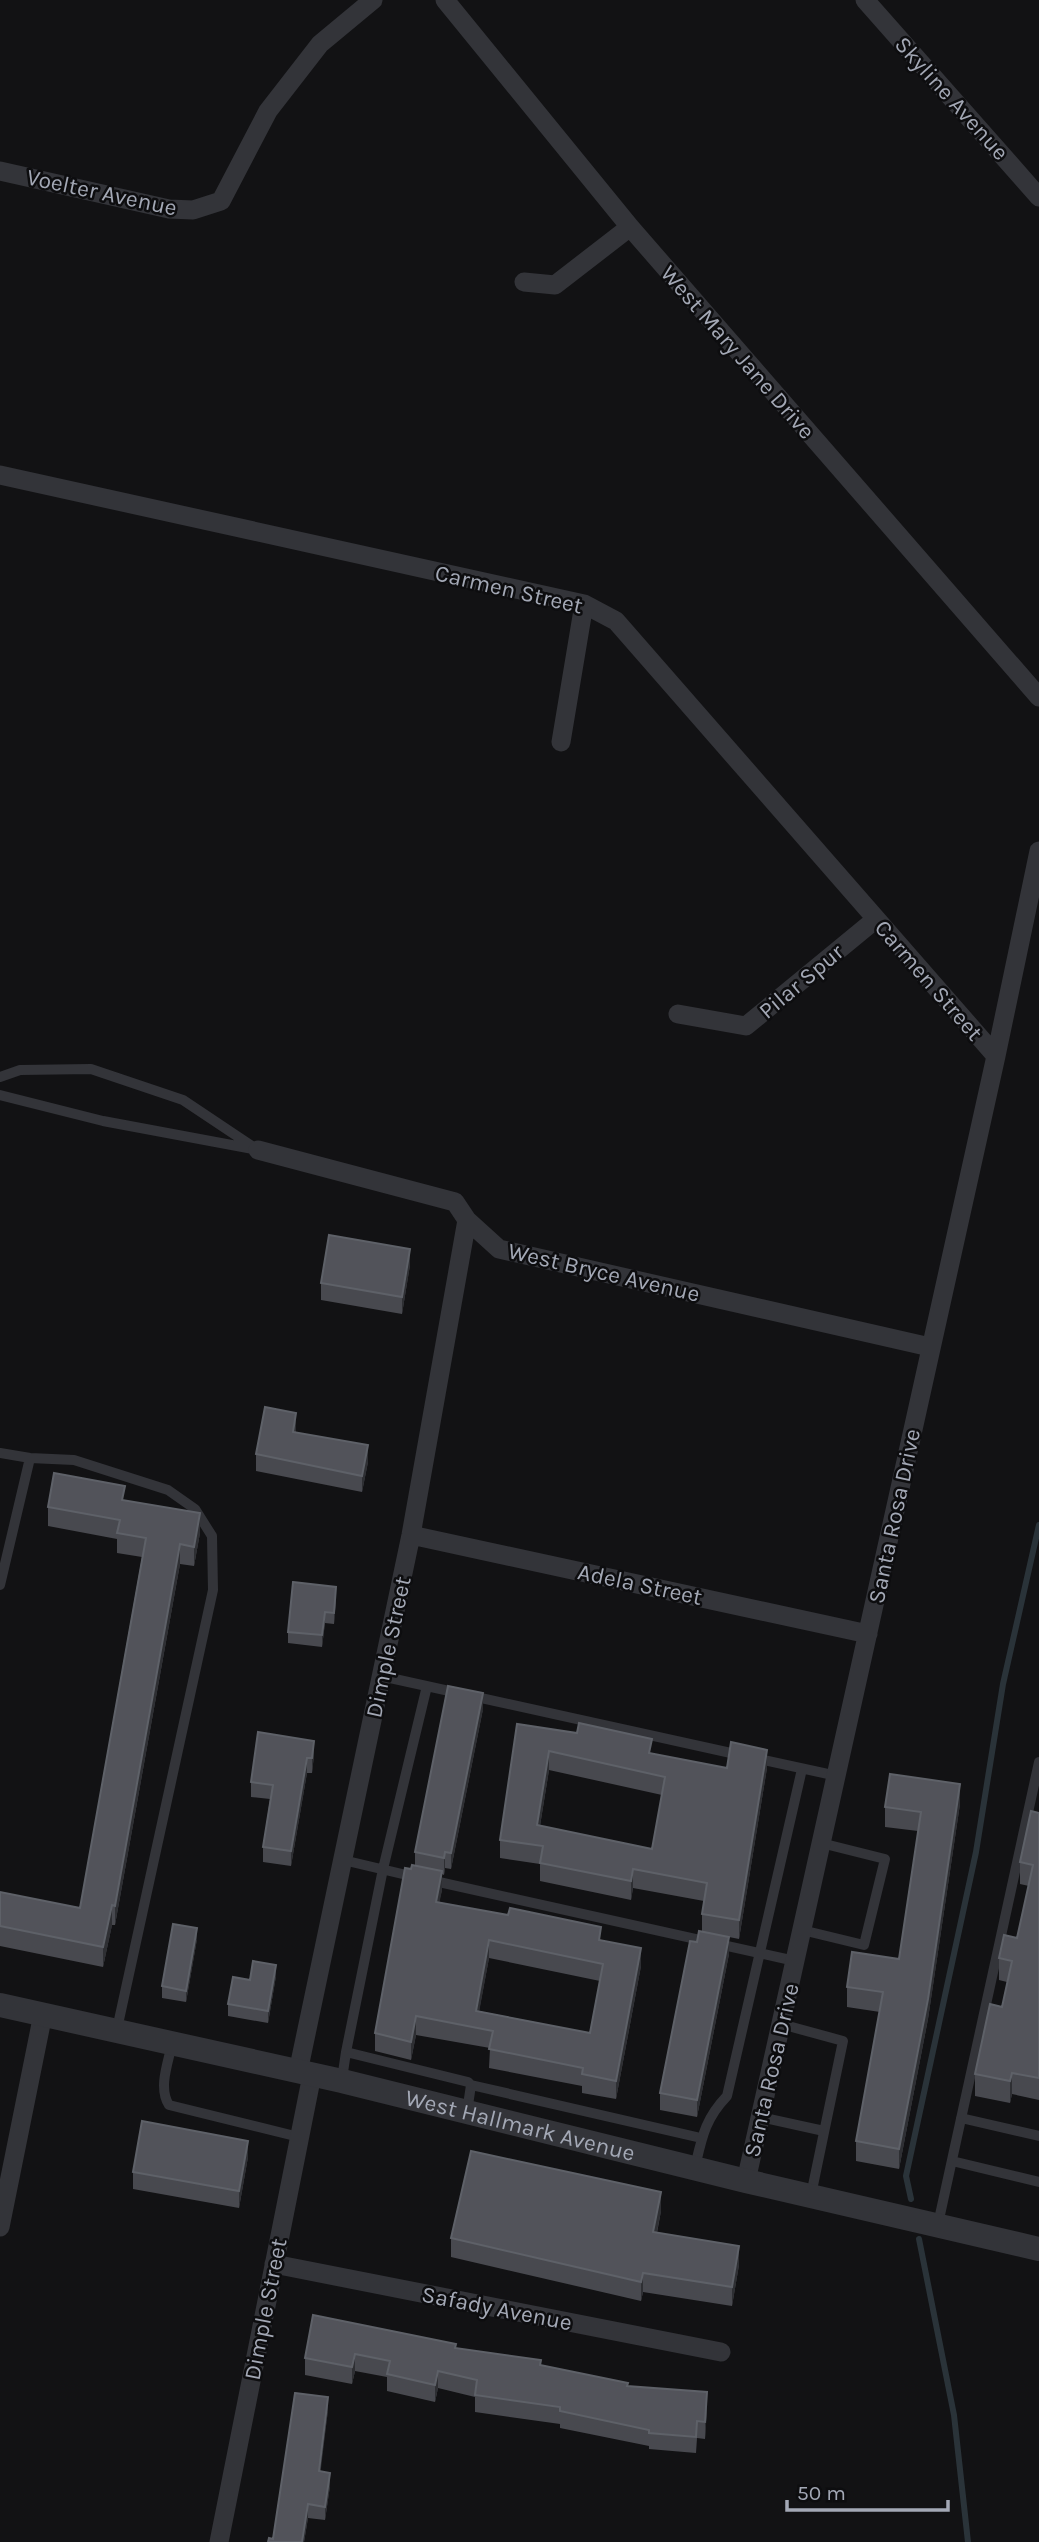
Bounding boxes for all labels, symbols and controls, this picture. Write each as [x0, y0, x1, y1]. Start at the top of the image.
street label: Skyline Avenue [889, 31, 1014, 166]
street label: Voelter Avenue [24, 163, 180, 222]
street label: West Mary Jane Drive [655, 260, 820, 445]
street label: Carmen Street [432, 559, 586, 620]
street label: Carmen Street [869, 915, 989, 1046]
street label: Pilar Spur [754, 938, 850, 1025]
street label: West Bryce Avenue [505, 1237, 702, 1308]
street label: Santa Rosa Drive [863, 1426, 926, 1606]
street label: Adela Street [575, 1558, 705, 1611]
street label: Dimple Street [360, 1574, 417, 1720]
street label: Santa Rosa Drive [738, 1980, 805, 2160]
street label: West Hallmark Avenue [403, 2084, 638, 2167]
street label: Dimple Street [239, 2236, 293, 2382]
street label: Safady Avenue [419, 2281, 574, 2336]
scale bar [787, 2468, 948, 2512]
text: 50 m [797, 2481, 846, 2505]

